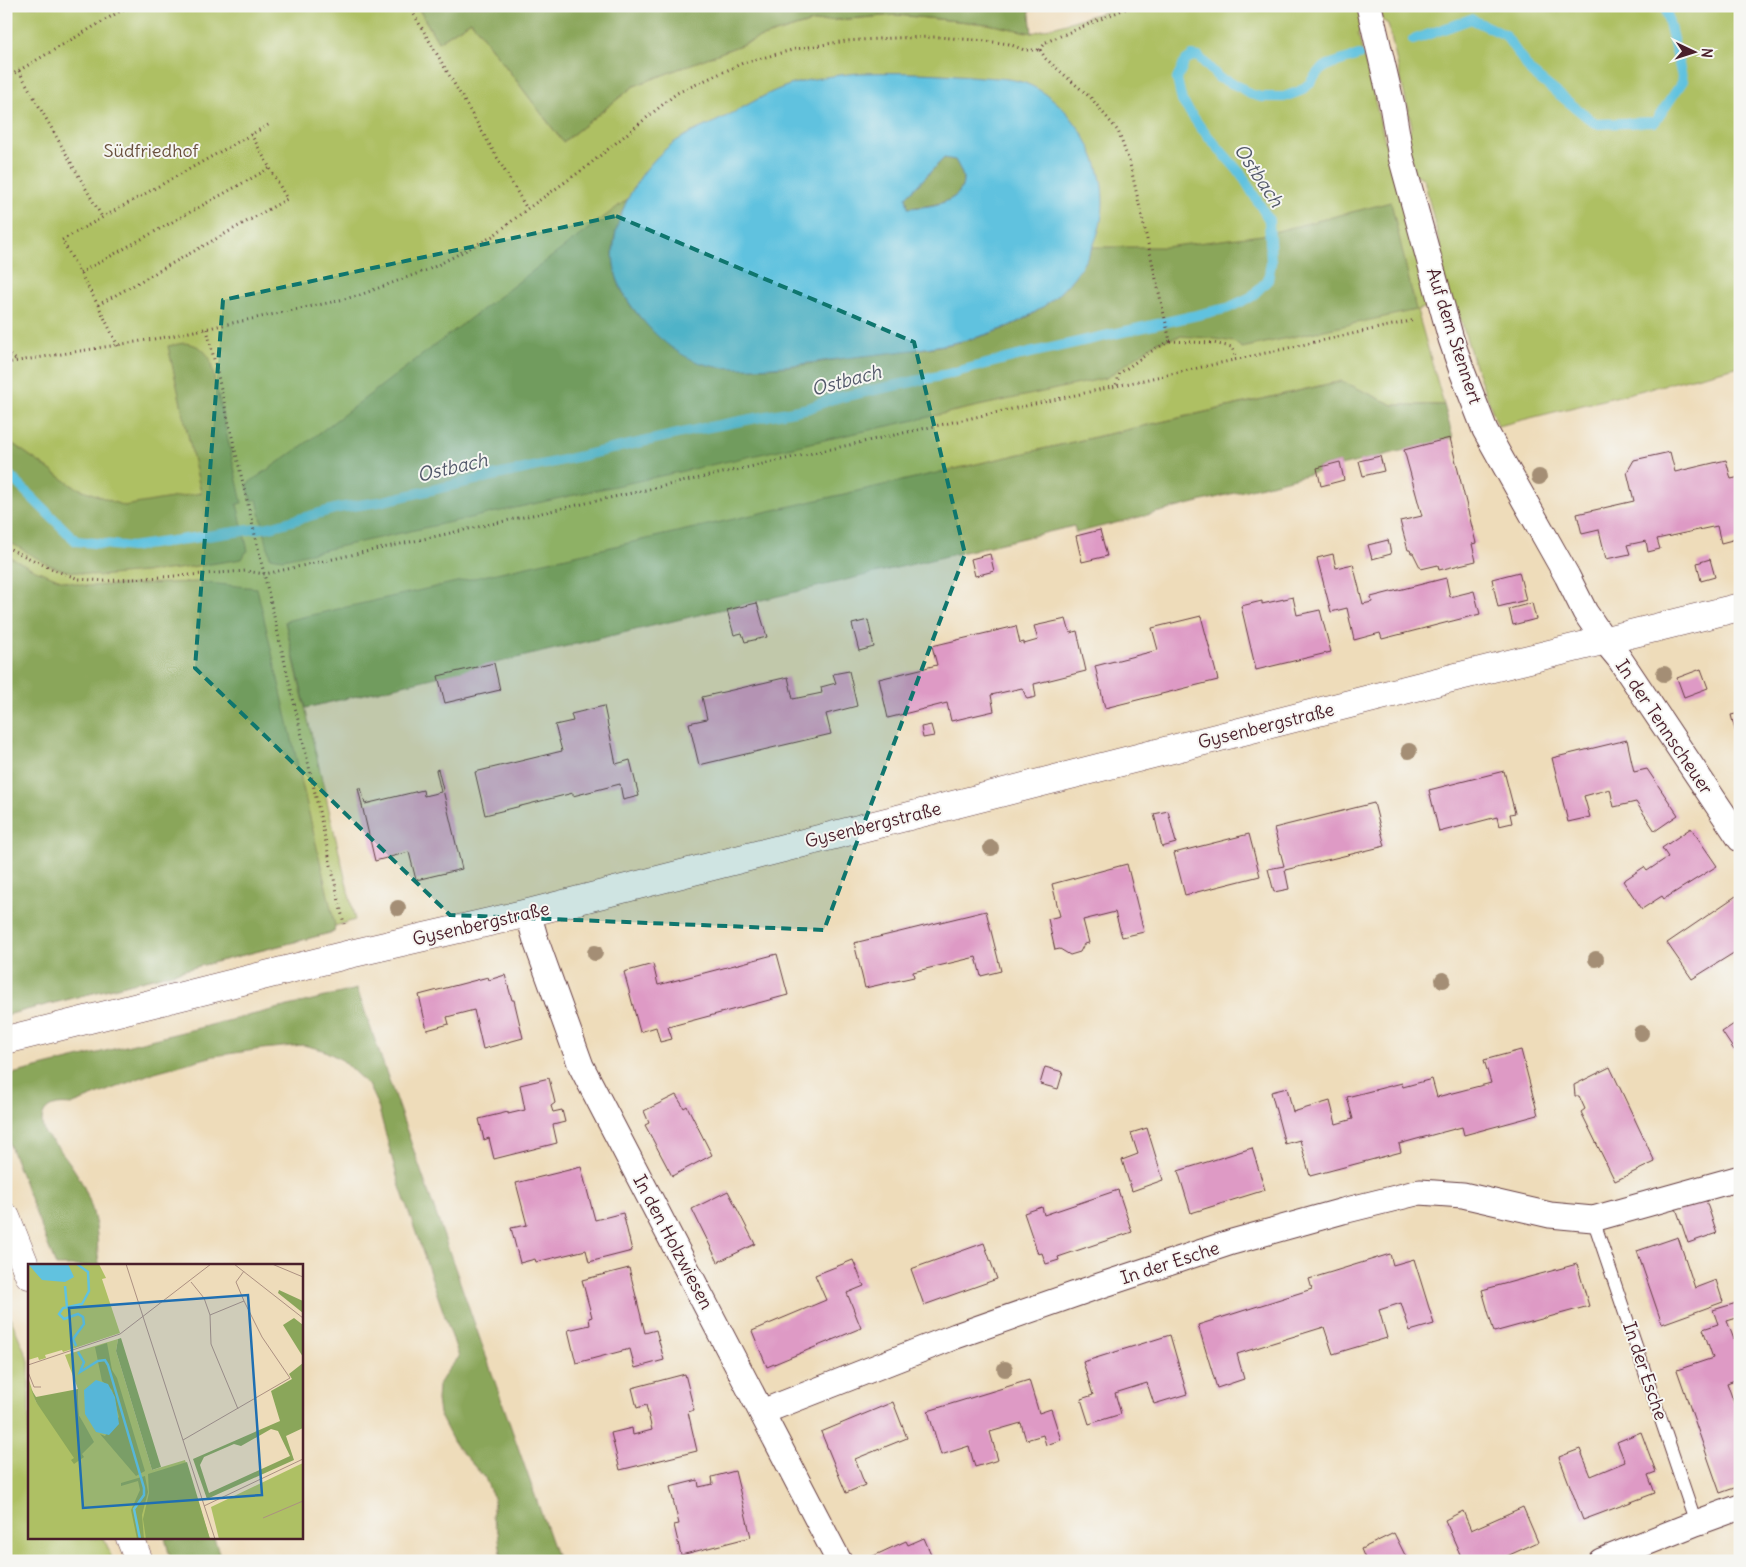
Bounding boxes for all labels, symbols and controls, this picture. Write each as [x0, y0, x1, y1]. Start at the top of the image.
north arrow [1668, 28, 1718, 78]
text: N [1698, 47, 1716, 58]
park label: Südfriedhof [104, 139, 200, 162]
water label: Ostbach [1229, 139, 1290, 212]
street label: Auf dem Stennert [1422, 265, 1487, 407]
water label: Ostbach [808, 359, 885, 401]
water label: Ostbach [414, 447, 491, 487]
street label: In der Tennscheuer [1611, 655, 1718, 799]
street label: Gysenbergstraße [1195, 697, 1336, 754]
street label: Gysenbergstraße [802, 796, 943, 853]
street label: Gysenbergstraße [410, 897, 551, 950]
street label: In den Holzwiesen [628, 1170, 719, 1313]
street label: In der Esche [1118, 1236, 1222, 1289]
inset map [28, 1264, 302, 1540]
street label: In der Esche [1618, 1319, 1673, 1423]

